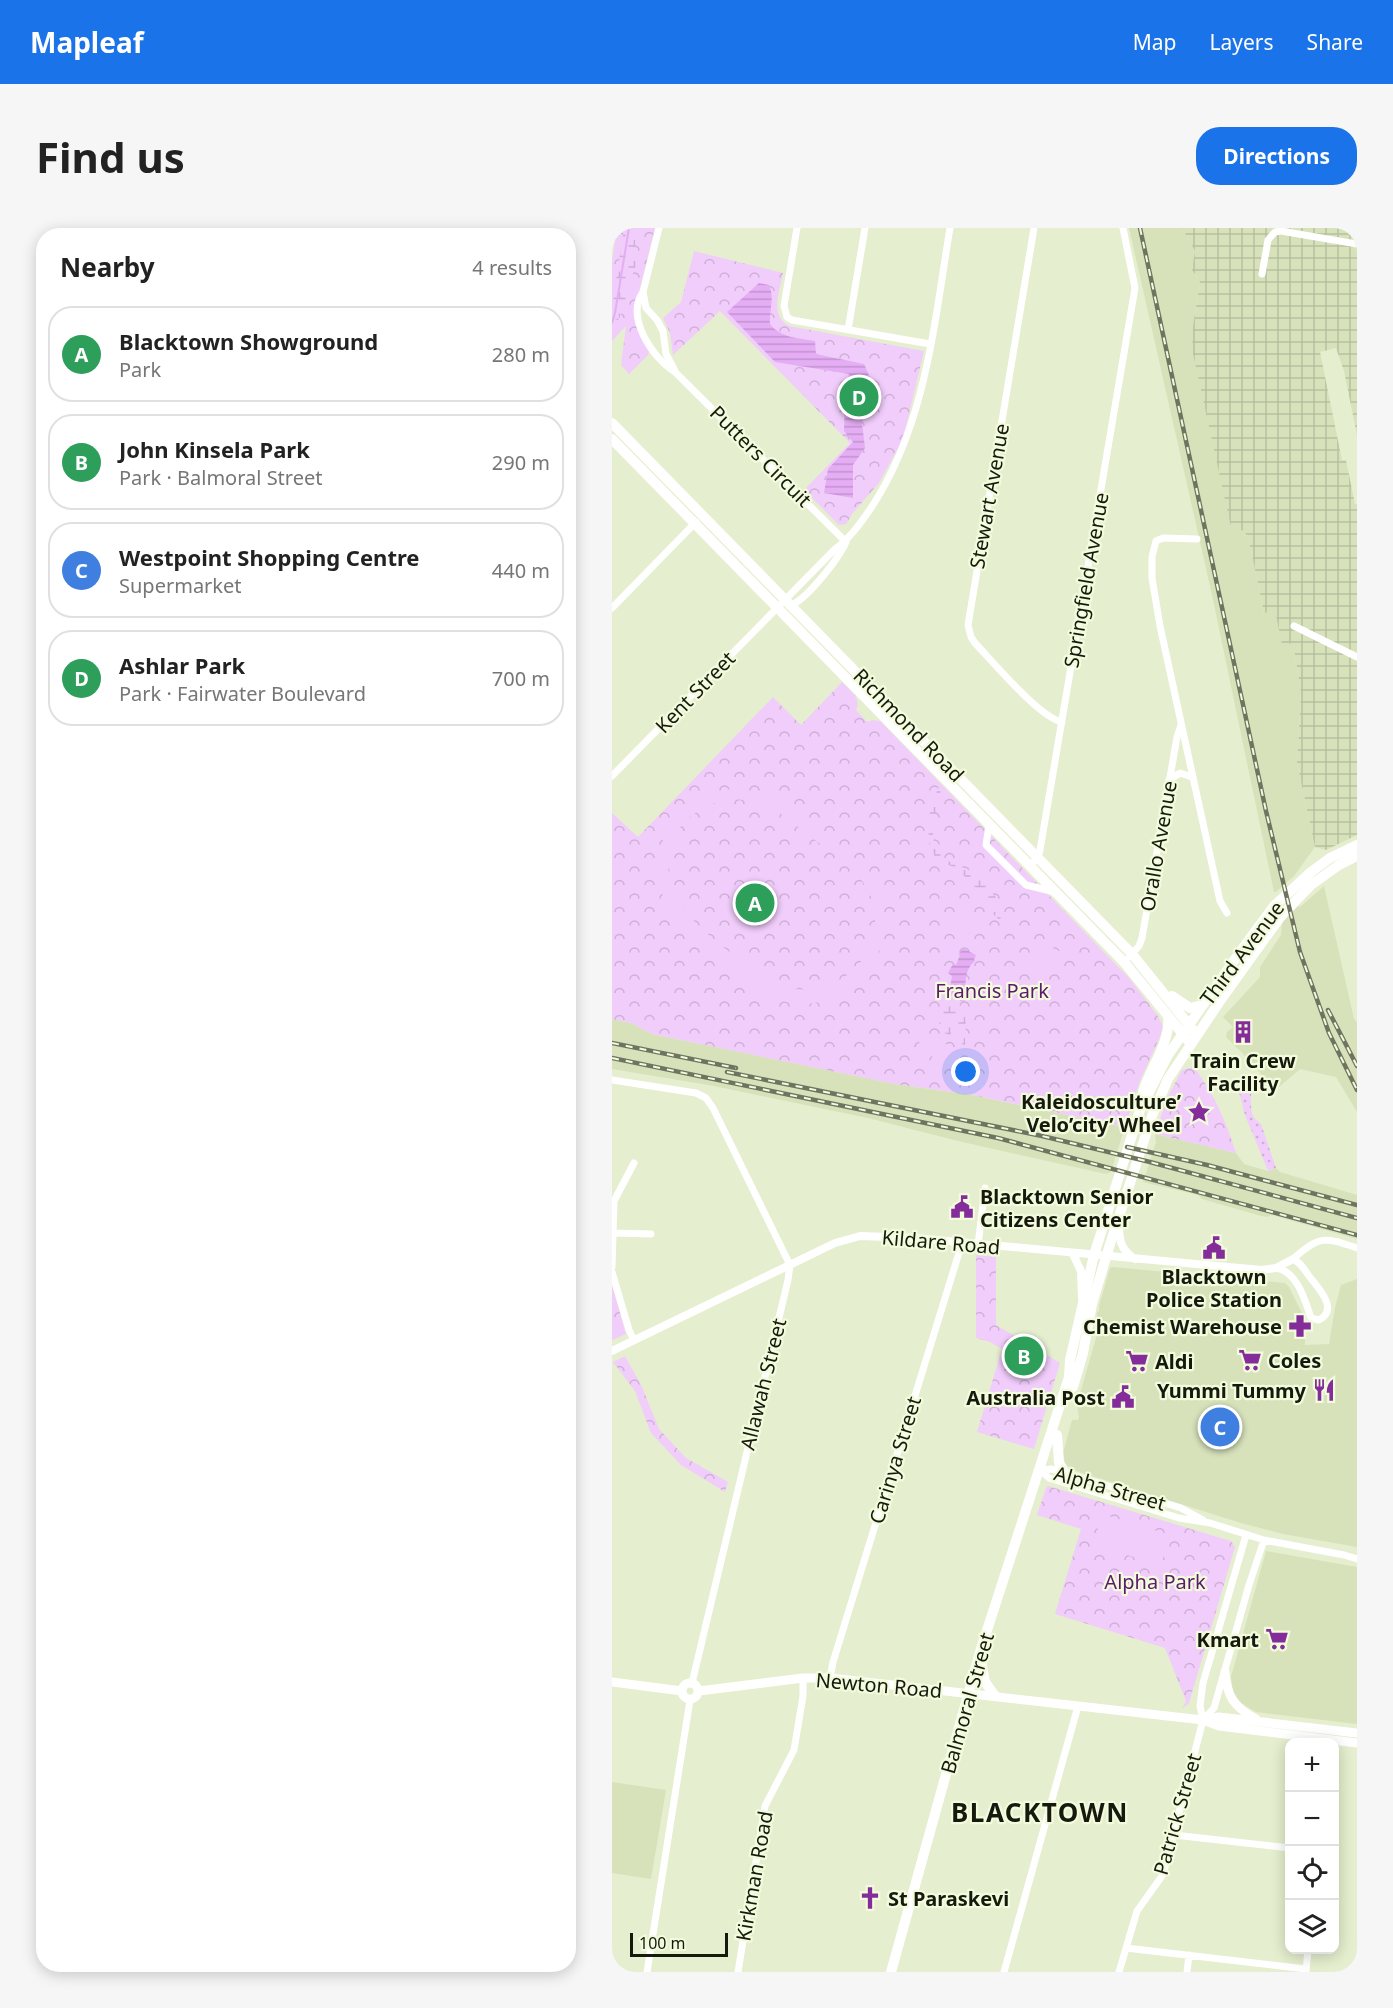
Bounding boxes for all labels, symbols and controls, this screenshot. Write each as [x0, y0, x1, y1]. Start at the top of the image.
text: Mapleaf [30, 23, 144, 61]
text: Map [1133, 28, 1177, 56]
text: Layers [1210, 28, 1274, 56]
text: Share [1307, 28, 1363, 56]
button: Directions [1196, 127, 1357, 185]
text: Find us [36, 128, 185, 185]
text: Nearby [60, 249, 155, 285]
text: 4 results [472, 254, 552, 281]
text: Blacktown Showground [119, 326, 378, 356]
text: A [75, 341, 88, 368]
text: 280 m [492, 341, 550, 368]
text: Park [119, 356, 161, 383]
pin: D [840, 374, 878, 420]
street label: Putters Circuit [704, 399, 818, 513]
street label: Stewart Avenue [963, 421, 1015, 571]
text: John Kinsela Park [119, 434, 310, 464]
text: B [75, 449, 88, 476]
text: 290 m [492, 449, 550, 476]
text: Park · Balmoral Street [119, 464, 322, 491]
street label: Springfield Avenue [1057, 490, 1115, 670]
text: Westpoint Shopping Centre [119, 542, 419, 572]
text: C [75, 557, 88, 584]
text: 440 m [492, 557, 550, 584]
text: Supermarket [119, 572, 242, 599]
street label: Kent Street [649, 645, 741, 739]
text: Ashlar Park [119, 650, 245, 680]
street label: Richmond Road [848, 662, 970, 788]
text: D [74, 665, 89, 692]
text: 700 m [492, 665, 550, 692]
text: Park · Fairwater Boulevard [119, 680, 366, 707]
street label: Orallo Avenue [1133, 778, 1183, 914]
pin: A [736, 880, 774, 926]
street label: Third Avenue [1194, 895, 1290, 1011]
park label: Francis Park [935, 977, 1049, 1004]
building icon: Train Crew Facility [1230, 1019, 1256, 1045]
place label: Train Crew Facility [1190, 1047, 1296, 1097]
your location [951, 1057, 980, 1086]
place label: Kaleidosculture’ Velo’city’ Wheel [1021, 1088, 1182, 1138]
place icon: Kaleidosculture’ Velo’city’ Wheel [1186, 1099, 1212, 1125]
place label: Blacktown Senior Citizens Center [980, 1183, 1153, 1233]
public building icon: Blacktown Senior Citizens Center [949, 1194, 975, 1220]
street label: Kildare Road [881, 1223, 1001, 1261]
public building icon: Blacktown Police Station [1201, 1235, 1227, 1261]
place label: Blacktown Police Station [1146, 1263, 1282, 1313]
place label: Chemist Warehouse [1083, 1313, 1282, 1340]
pharmacy icon: Chemist Warehouse [1287, 1313, 1313, 1339]
street label: Allawah Street [734, 1315, 792, 1453]
pin: B [1004, 1334, 1044, 1378]
supermarket icon: Coles [1237, 1347, 1263, 1373]
place label: Coles [1268, 1347, 1321, 1374]
supermarket icon: Aldi [1124, 1348, 1150, 1374]
place label: Aldi [1155, 1348, 1193, 1375]
place label: Yummi Tummy [1157, 1377, 1307, 1404]
restaurant icon: Yummi Tummy [1311, 1377, 1337, 1403]
place label: Australia Post [966, 1384, 1105, 1411]
public building icon: Australia Post [1110, 1384, 1136, 1410]
street label: Carinya Street [863, 1393, 927, 1527]
pin: C [1200, 1404, 1240, 1450]
street label: Alpha Street [1051, 1459, 1169, 1517]
park label: Alpha Park [1104, 1568, 1206, 1595]
place label: Kmart [1197, 1626, 1259, 1653]
supermarket icon: Kmart [1264, 1626, 1290, 1652]
street label: Balmoral Street [934, 1629, 1000, 1777]
street label: Newton Road [815, 1666, 943, 1704]
map controls [1285, 1738, 1339, 1954]
button: + [1285, 1738, 1339, 1792]
street label: Patrick Street [1147, 1750, 1207, 1878]
button: − [1285, 1792, 1339, 1846]
district label: BLACKTOWN [951, 1794, 1129, 1830]
street label: Kirkman Road [729, 1809, 779, 1943]
button: locate [1285, 1846, 1339, 1900]
church icon: St Paraskevi [857, 1885, 883, 1911]
place label: St Paraskevi [888, 1885, 1009, 1912]
button: layers [1285, 1900, 1339, 1954]
scale bar [630, 1930, 728, 1958]
text: 100 m [639, 1932, 686, 1954]

